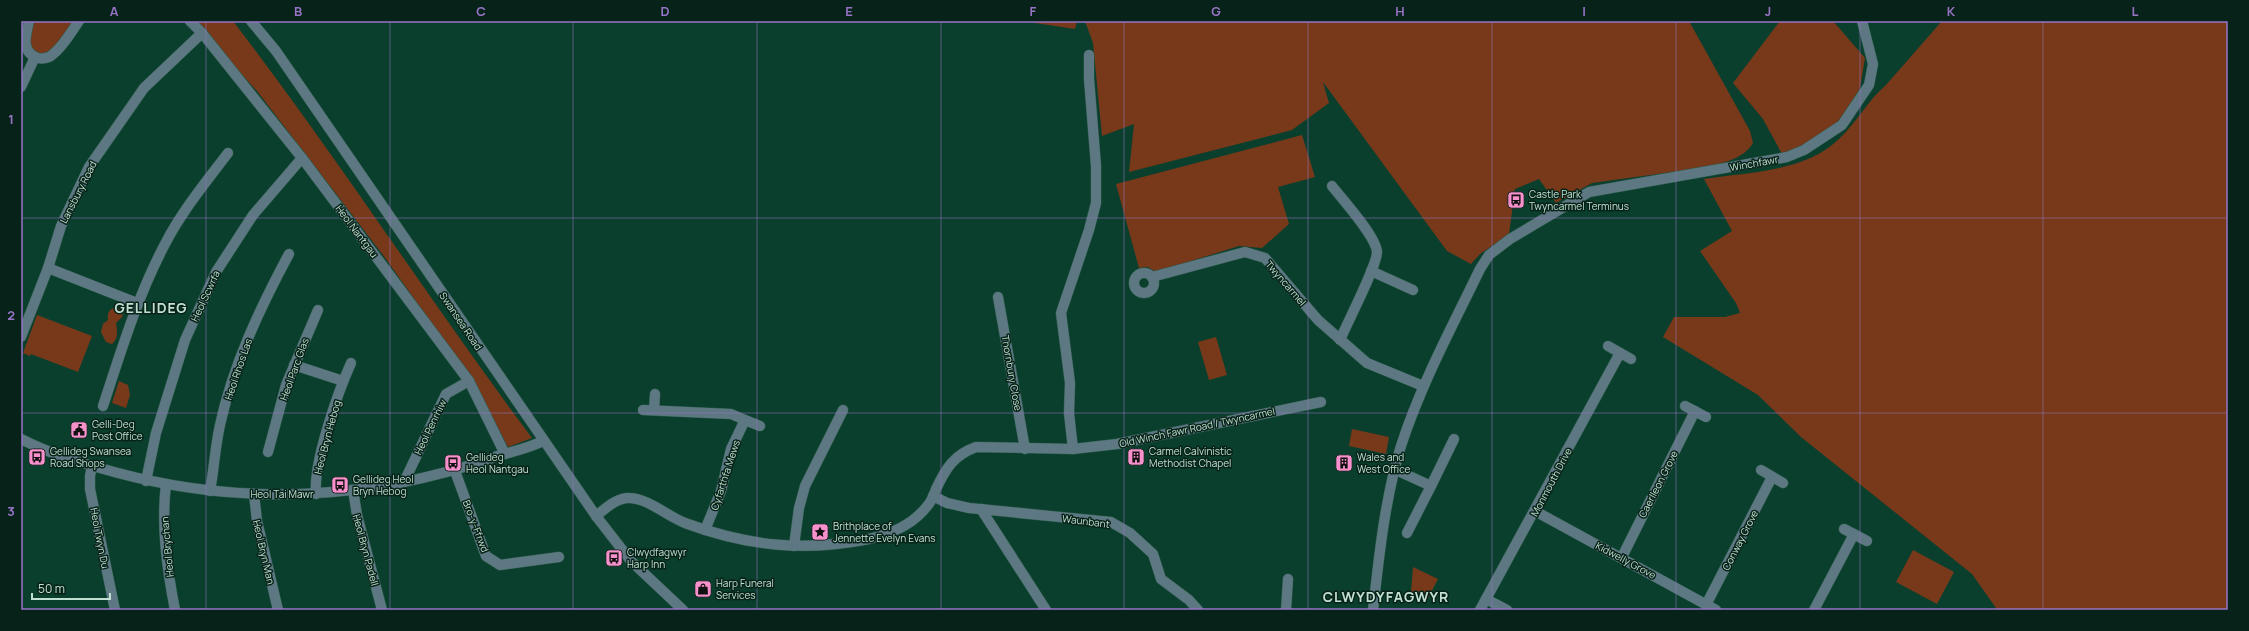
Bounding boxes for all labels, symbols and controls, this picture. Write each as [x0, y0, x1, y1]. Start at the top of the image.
text: A [110, 2, 119, 20]
text: B [294, 2, 302, 20]
text: C [476, 2, 486, 20]
text: D [660, 2, 670, 20]
text: E [845, 2, 853, 20]
text: F [1030, 2, 1037, 20]
text: G [1211, 2, 1221, 20]
text: H [1395, 2, 1405, 20]
text: I [1582, 2, 1586, 20]
text: J [1765, 2, 1771, 20]
text: K [1947, 2, 1956, 20]
text: L [2132, 2, 2139, 20]
text: 1 [8, 110, 14, 128]
street label: Winchfawr [1729, 152, 1780, 174]
street label: Lansbury Road [56, 158, 100, 226]
place label: Castle Park Twyncarmel Terminus [1529, 187, 1629, 213]
bus stop icon: Castle Park Twyncarmel Terminus [1506, 190, 1526, 210]
street label: Heol Nantgau [333, 202, 381, 260]
street label: Twyncarmel [1263, 257, 1309, 309]
street label: Heol Scwrfa [187, 268, 223, 324]
street label: Swansea Road [436, 289, 486, 353]
district label: GELLIDEG [114, 298, 188, 317]
text: 2 [7, 306, 15, 324]
street label: Thornbury Close [998, 334, 1026, 412]
street label: Heol Rhos Las [221, 336, 255, 402]
street label: Heol Parc Glas [276, 336, 312, 402]
street label: Heol Penrhiw [411, 397, 450, 457]
street label: Heol Bryn Hebog [310, 398, 344, 476]
street label: Old Winch Fawr Road / Twyncarmel [1118, 404, 1276, 450]
place label: Gelli-Deg Post Office [92, 417, 143, 443]
public building icon: Gelli-Deg Post Office [69, 420, 89, 440]
street label: Cyfarthfa Mews [707, 438, 743, 512]
place label: Gellideg Swansea Road Shops [50, 444, 131, 470]
place label: Carmel Calvinistic Methodist Chapel [1149, 444, 1232, 470]
street label: Monmouth Drive [1527, 445, 1575, 519]
bus stop icon: Gellideg Swansea Road Shops [27, 447, 47, 467]
building icon: Carmel Calvinistic Methodist Chapel [1126, 447, 1146, 467]
street label: Caerlleon Grove [1635, 448, 1681, 520]
place label: Gellideg Heol Nantgau [466, 450, 529, 476]
place label: Wales and West Office [1357, 450, 1411, 476]
bus stop icon: Gellideg Heol Nantgau [443, 453, 463, 473]
building icon: Wales and West Office [1334, 453, 1354, 473]
place label: Gellideg Heol Bryn Hebog [353, 472, 414, 498]
bus stop icon: Gellideg Heol Bryn Hebog [330, 475, 350, 495]
street label: Heol Tai Mawr [250, 487, 314, 501]
street label: Bro-y-Ffrwd [460, 498, 492, 554]
text: 3 [7, 502, 15, 520]
street label: Heol Twyn Du [87, 506, 113, 570]
street label: Conway Grove [1719, 507, 1761, 573]
street label: Waunbant [1061, 511, 1111, 531]
street label: Heol Bryn Padell [350, 513, 382, 587]
street label: Heol Brychan [157, 516, 177, 578]
street label: Heol Bryn Man [250, 518, 278, 586]
place label: Brithplace of Jennette Evelyn Evans [833, 519, 935, 545]
place icon: Brithplace of Jennette Evelyn Evans [810, 522, 830, 542]
street label: Kidwelly Grove [1593, 538, 1659, 582]
place label: Clwydfagwyr Harp Inn [627, 545, 687, 571]
bus stop icon: Clwydfagwyr Harp Inn [604, 548, 624, 568]
scale bar [32, 575, 110, 601]
place label: Harp Funeral Services [716, 576, 774, 602]
shop icon: Harp Funeral Services [693, 579, 713, 599]
text: 50 m [38, 580, 65, 597]
district label: CLWYDYFAGWYR [1323, 587, 1449, 606]

